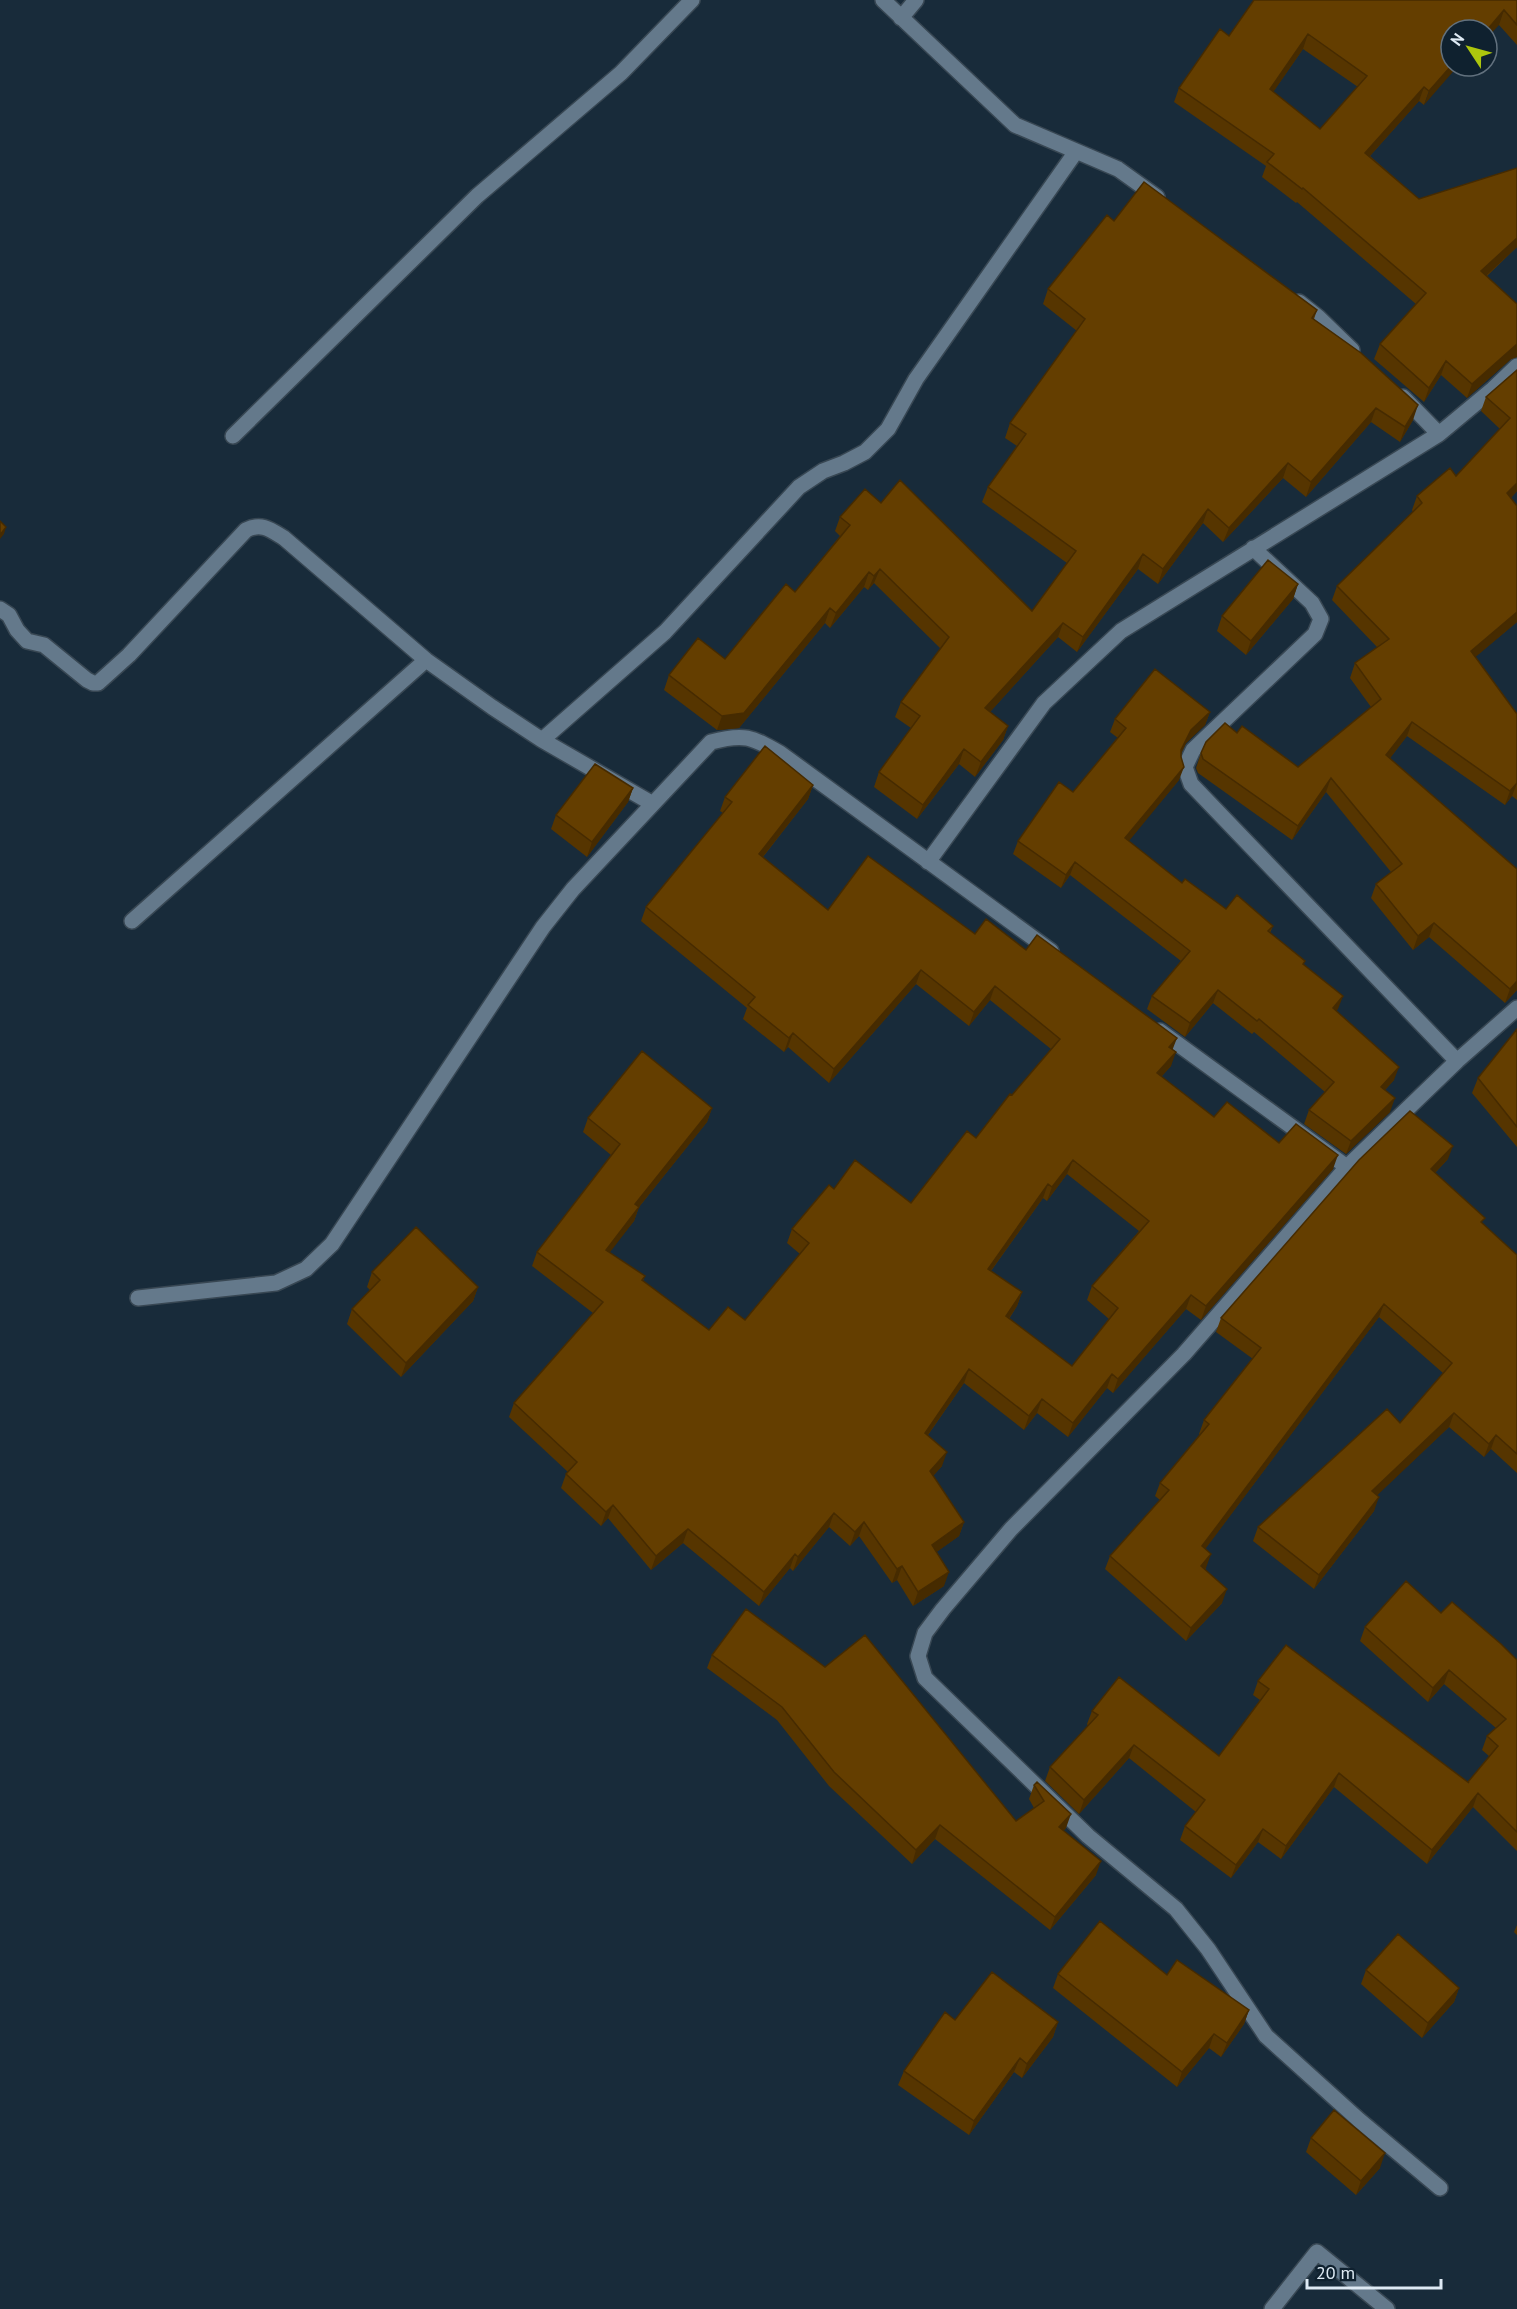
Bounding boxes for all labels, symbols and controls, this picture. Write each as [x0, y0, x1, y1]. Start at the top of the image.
north arrow [1439, 18, 1499, 78]
text: N [1446, 29, 1468, 49]
scale bar [1307, 2252, 1440, 2290]
text: 20 m [1316, 2261, 1355, 2284]

